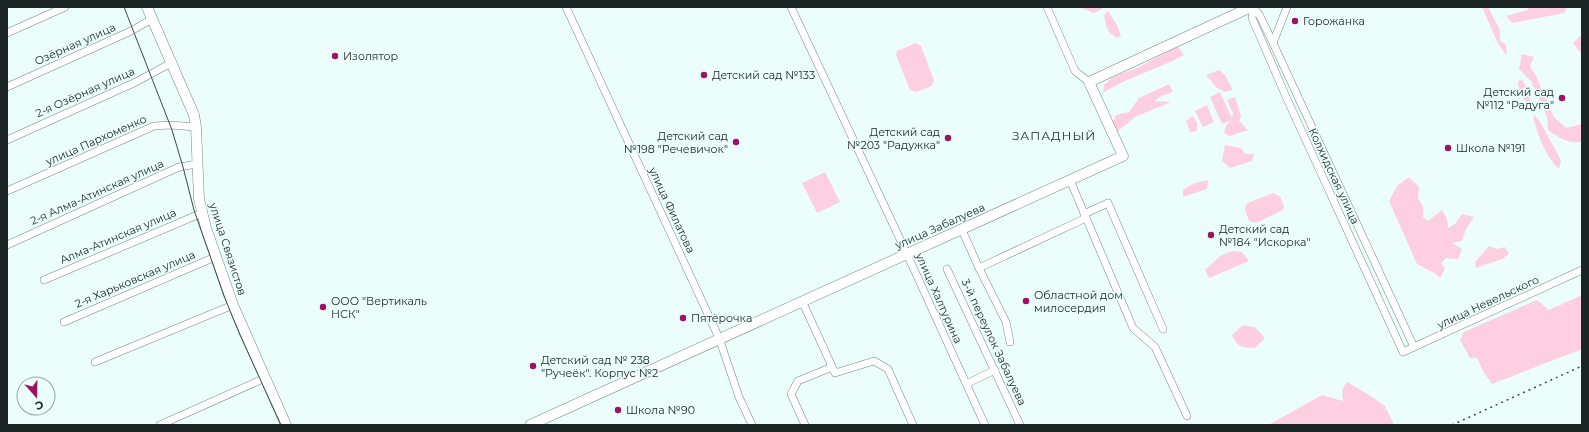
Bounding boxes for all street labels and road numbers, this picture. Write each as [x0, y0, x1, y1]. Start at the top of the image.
street label: Озёрная улица [32, 20, 118, 68]
street label: 2-я Озёрная улица [33, 64, 137, 120]
street label: улица Пархоменко [43, 111, 149, 169]
street label: Колхидская улица [1306, 126, 1362, 226]
street label: 2-я Алма-Атинская улица [28, 156, 166, 228]
street label: улица Филатова [646, 164, 698, 255]
street label: улица Связистов [206, 200, 250, 297]
street label: улица Забалуева [892, 200, 987, 253]
street label: Алма-Атинская улица [58, 205, 178, 267]
street label: 2-я Харьковская улица [73, 247, 197, 311]
street label: улица Халтурина [912, 250, 965, 346]
street label: улица Невельского [1434, 272, 1541, 332]
street label: 3-й переулок Забалуева [958, 276, 1030, 408]

